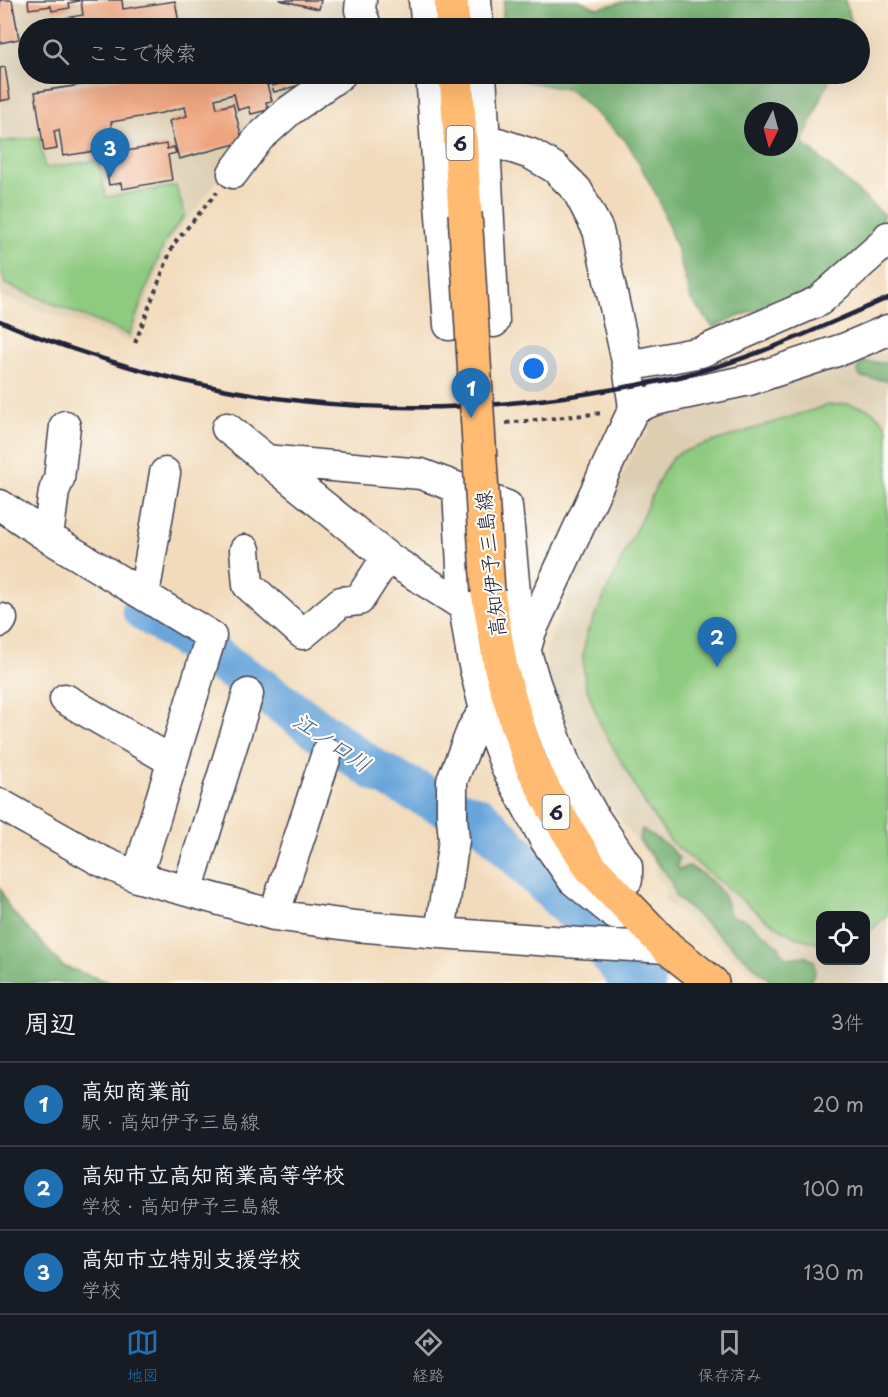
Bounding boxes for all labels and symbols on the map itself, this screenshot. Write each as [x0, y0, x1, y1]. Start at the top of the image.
north arrow [744, 102, 798, 156]
road number: 6 [446, 126, 474, 160]
pin: 3 [90, 128, 130, 178]
your location [519, 354, 548, 383]
pin: 1 [452, 368, 490, 418]
street label: 高知伊予三島線 [465, 489, 513, 639]
pin: 2 [698, 618, 736, 667]
water label: 江ノ口川 [287, 703, 379, 779]
road number: 6 [542, 795, 570, 829]

